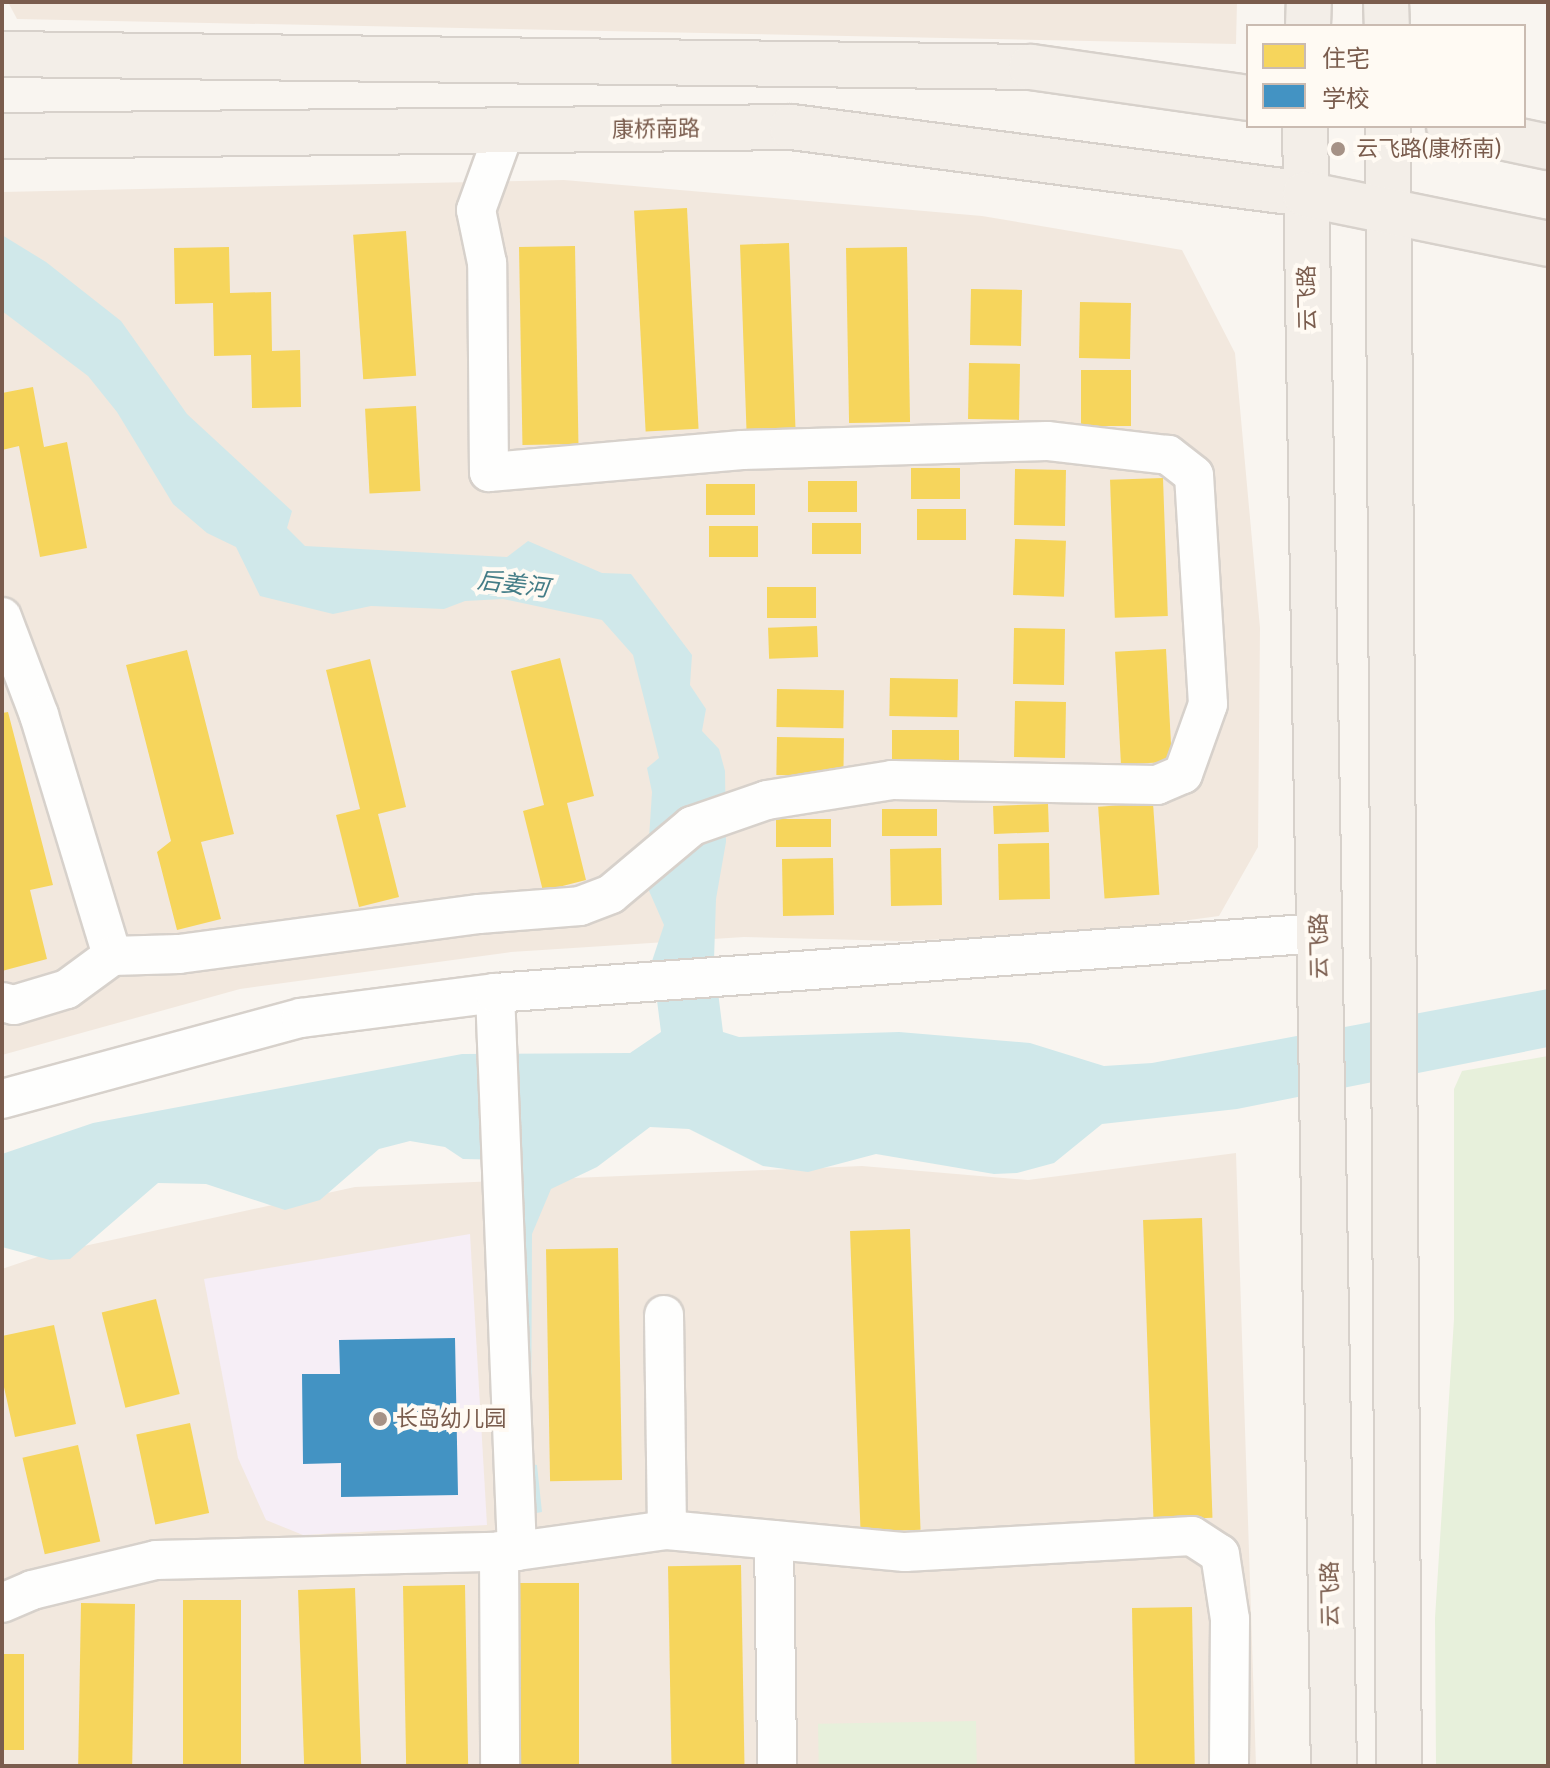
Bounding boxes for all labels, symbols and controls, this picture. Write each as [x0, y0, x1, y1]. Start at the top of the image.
legend [1246, 24, 1526, 128]
text: 住宅 [1322, 45, 1370, 73]
text: 学校 [1322, 85, 1370, 113]
street label: 康桥南路 [612, 115, 700, 143]
place label: 云飞路(康桥南) [1356, 136, 1501, 162]
marker: 云飞路(康桥南) [1327, 138, 1349, 160]
street label: 云飞路 [1293, 265, 1321, 331]
water label: 后姜河 [476, 566, 550, 604]
street label: 云飞路 [1305, 913, 1333, 979]
place label: 长岛幼儿园 [396, 1406, 506, 1432]
marker: 长岛幼儿园 [371, 1410, 389, 1428]
street label: 云飞路 [1316, 1561, 1344, 1627]

